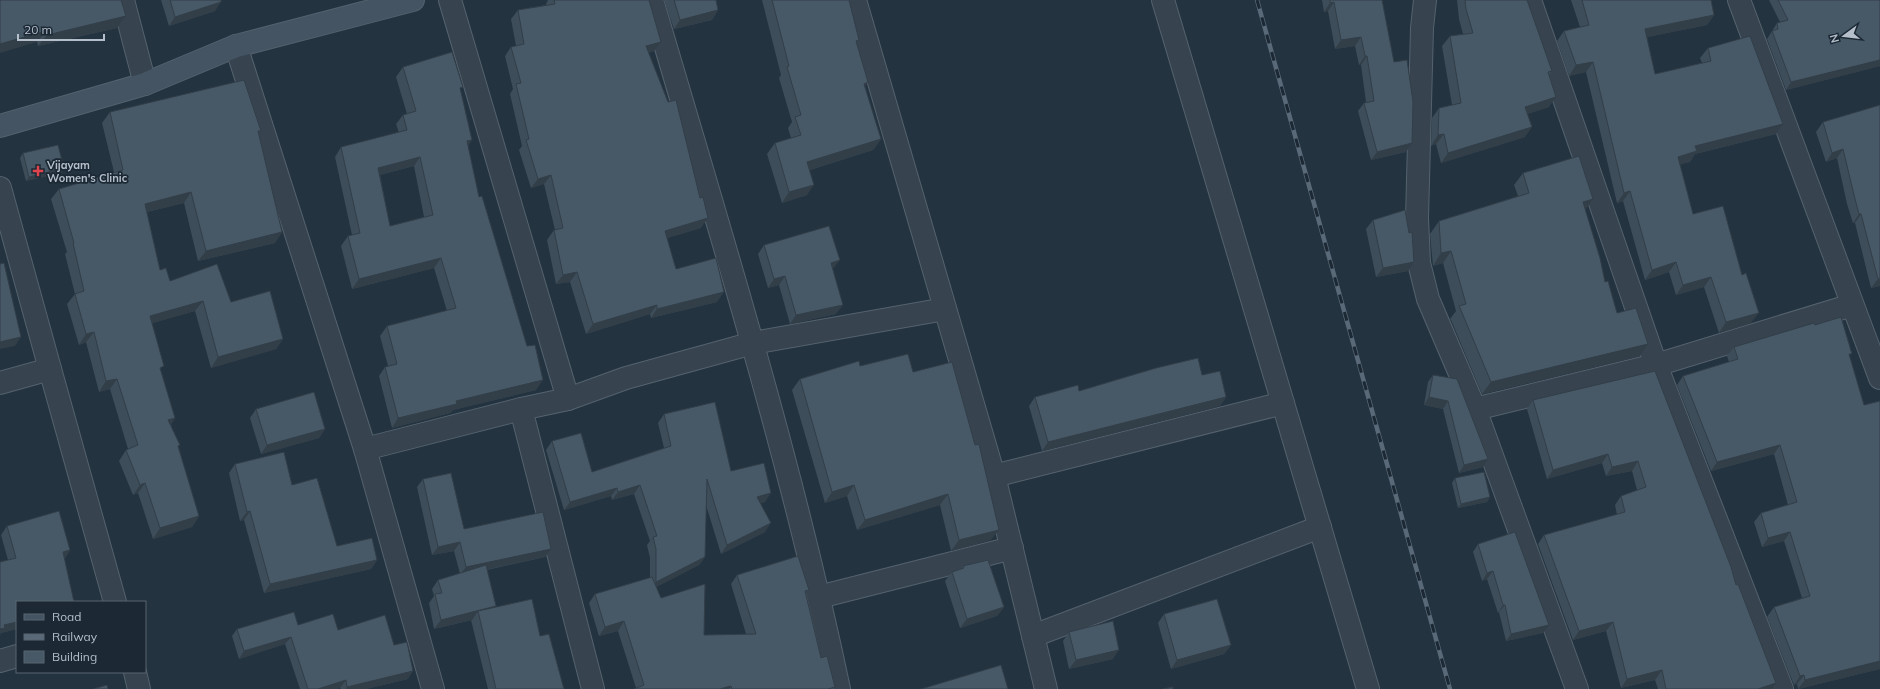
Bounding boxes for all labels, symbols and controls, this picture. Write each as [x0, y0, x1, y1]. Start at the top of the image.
scale bar [18, 16, 104, 42]
north arrow [1824, 16, 1864, 56]
text: 20 m [24, 22, 52, 37]
text: N [1827, 33, 1842, 44]
place label: Vijayam Women's Clinic [46, 158, 128, 185]
marker: Vijayam Women's Clinic [32, 165, 44, 177]
legend [16, 601, 146, 673]
text: Road [52, 609, 81, 624]
text: Railway [52, 629, 98, 644]
text: Building [52, 649, 97, 664]

